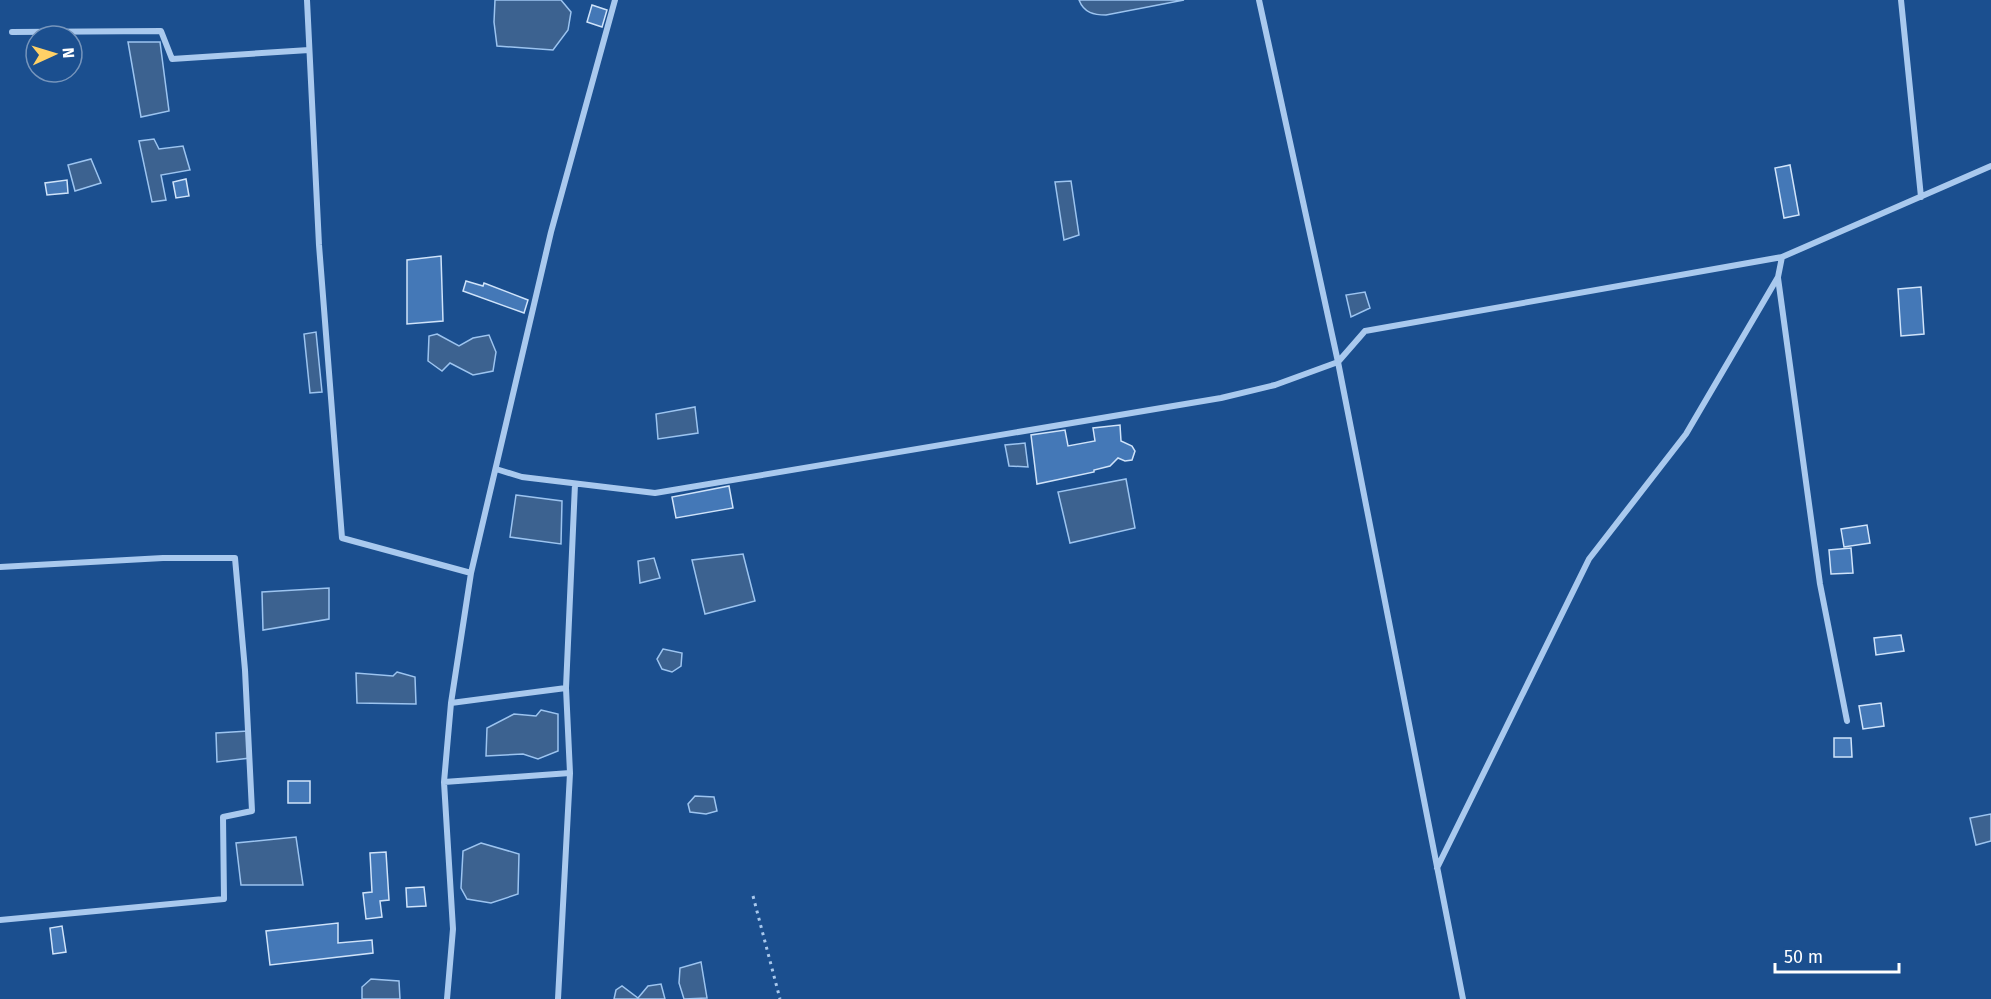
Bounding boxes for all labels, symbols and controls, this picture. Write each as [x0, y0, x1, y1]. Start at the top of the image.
north arrow [24, 24, 84, 84]
text: N [59, 47, 78, 59]
scale bar [1775, 936, 1900, 974]
text: 50 m [1784, 946, 1823, 968]

